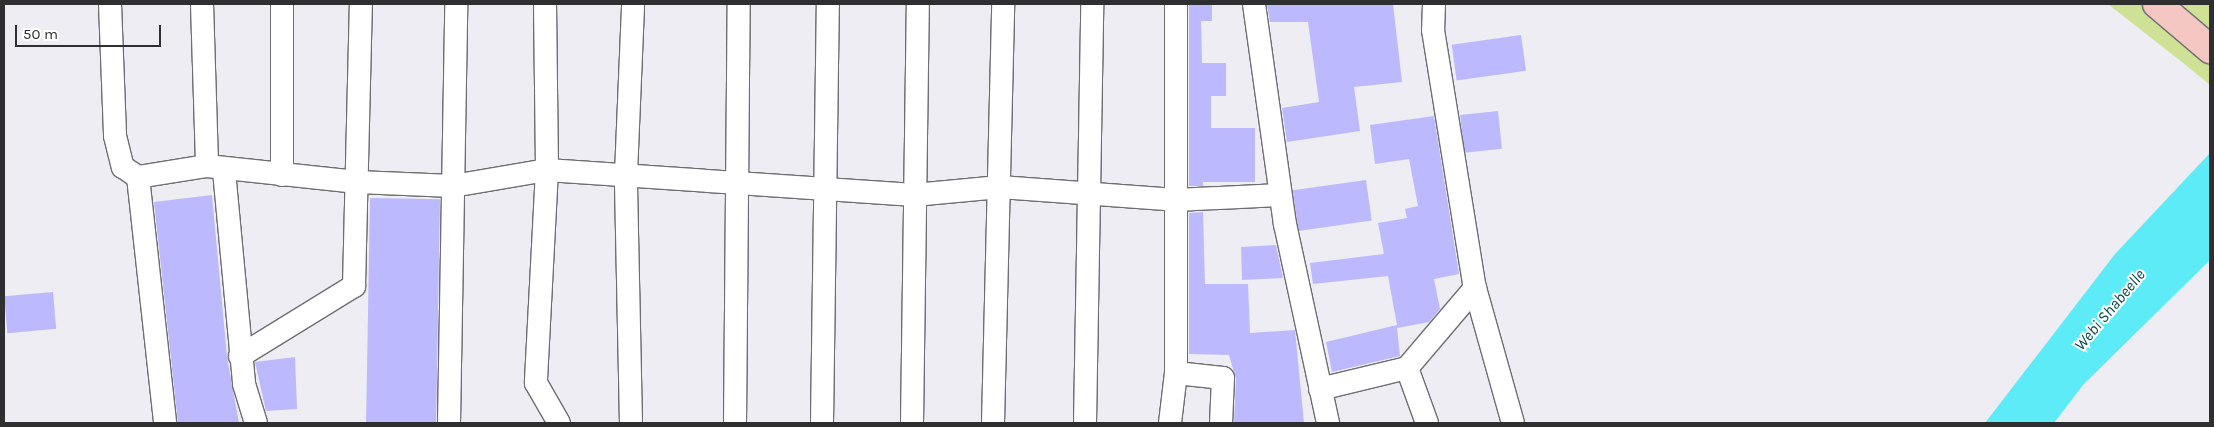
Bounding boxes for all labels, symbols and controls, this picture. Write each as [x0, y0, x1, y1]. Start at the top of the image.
scale bar [18, 15, 164, 47]
text: 50 m [23, 25, 58, 43]
water label: Webi Shabeelle [2070, 265, 2150, 355]

